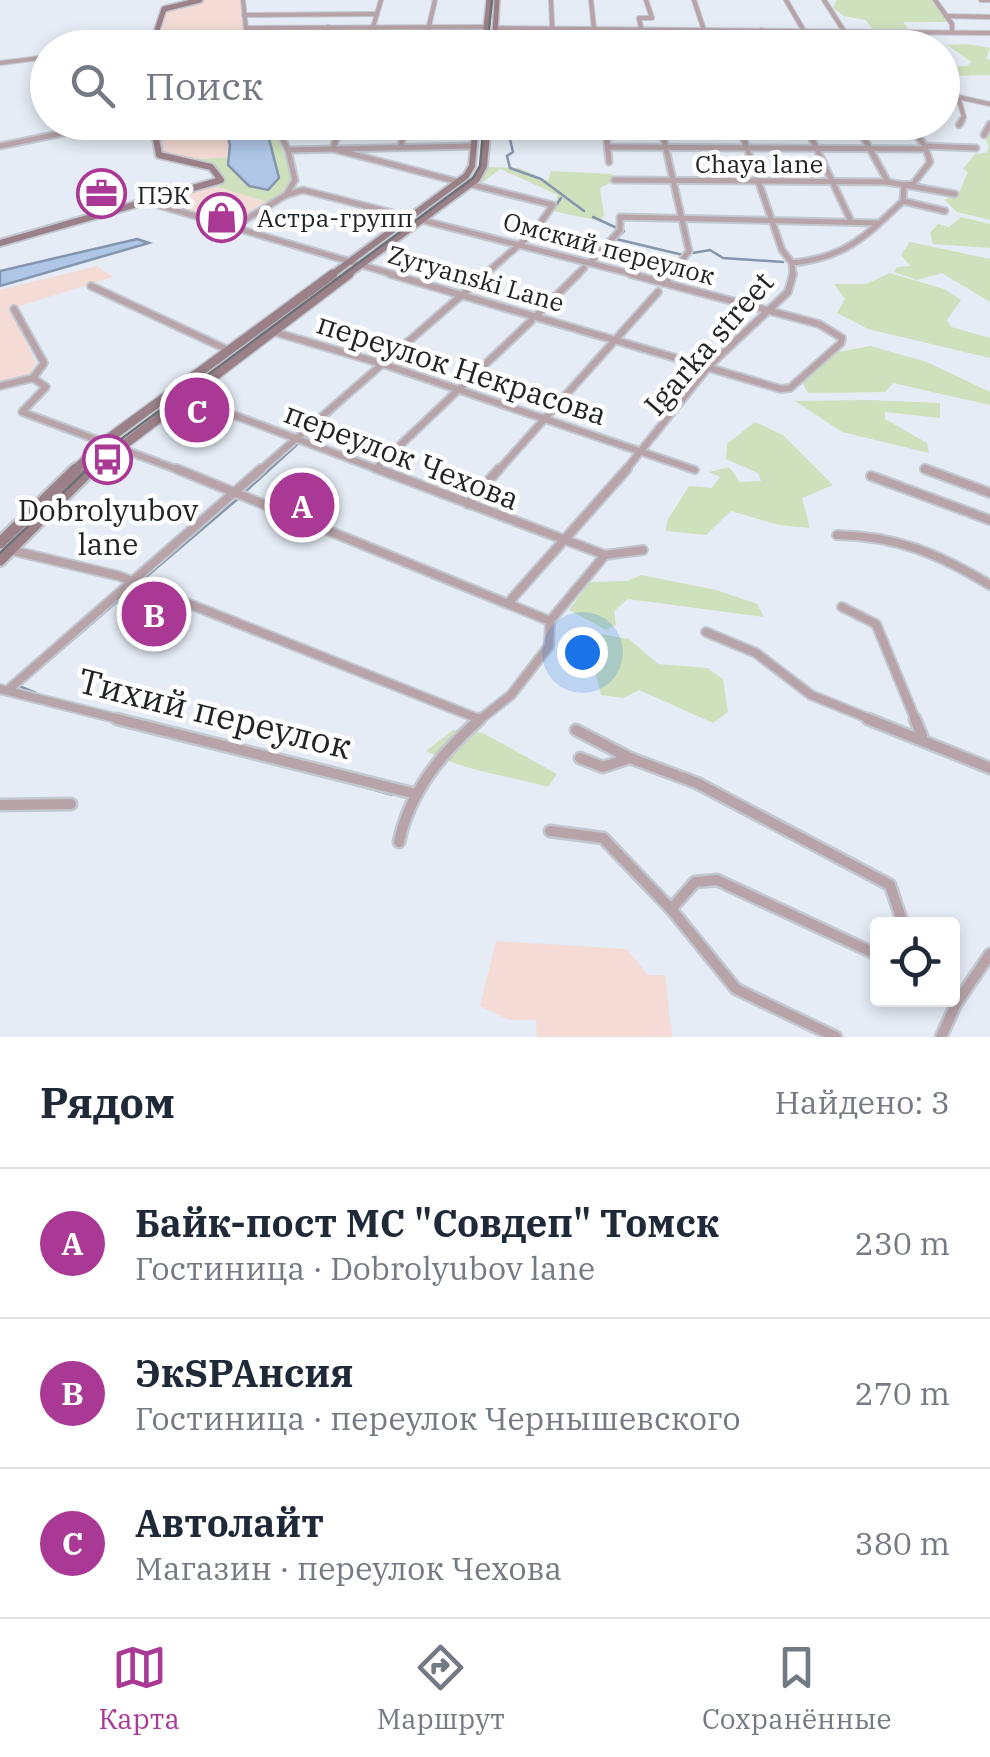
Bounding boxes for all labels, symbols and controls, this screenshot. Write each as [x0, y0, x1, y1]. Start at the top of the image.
search box [30, 30, 960, 140]
icon: search [65, 58, 120, 113]
text: Поиск [145, 61, 263, 110]
street label: Chaya lane [695, 147, 823, 180]
office icon: ПЭК [76, 168, 128, 220]
place label: ПЭК [137, 178, 190, 211]
shop icon: Астра-групп [196, 191, 248, 243]
place label: Астра-групп [257, 201, 413, 234]
street label: Омский переулок [500, 204, 719, 292]
street label: Zyryanski Lane [384, 237, 568, 319]
street label: Igarka street [635, 263, 781, 423]
street label: переулок Некрасова [312, 303, 612, 433]
pin: C [164, 372, 230, 448]
street label: переулок Чехова [279, 392, 525, 518]
bus stop icon: Dobrolyubov lane [82, 434, 134, 486]
pin: A [270, 468, 334, 542]
place label: Dobrolyubov lane [18, 490, 198, 563]
pin: B [122, 576, 186, 652]
your location [557, 627, 608, 678]
street label: Тихий переулок [74, 657, 356, 769]
map controls [870, 917, 960, 1007]
button: locate [870, 917, 960, 1007]
text: Рядом [40, 1075, 175, 1130]
text: Найдено: 3 [775, 1081, 950, 1123]
text: Байк-пост MC "Совдеп" Томск [135, 1198, 719, 1247]
text: A [61, 1222, 84, 1264]
text: 230 m [854, 1222, 950, 1264]
text: Гостиница · Dobrolyubov lane [135, 1247, 595, 1289]
text: ЭкSPAнсия [135, 1348, 354, 1397]
text: B [61, 1372, 84, 1414]
text: 270 m [854, 1372, 950, 1414]
text: Гостиница · переулок Чернышевского [135, 1397, 741, 1439]
text: Автолайт [135, 1498, 324, 1547]
text: C [62, 1522, 83, 1564]
text: 380 m [854, 1522, 950, 1564]
text: Магазин · переулок Чехова [135, 1547, 562, 1589]
tab: Карта [98, 1640, 180, 1737]
tab: Маршрут [377, 1640, 505, 1737]
tab: Сохранённые [702, 1640, 891, 1737]

